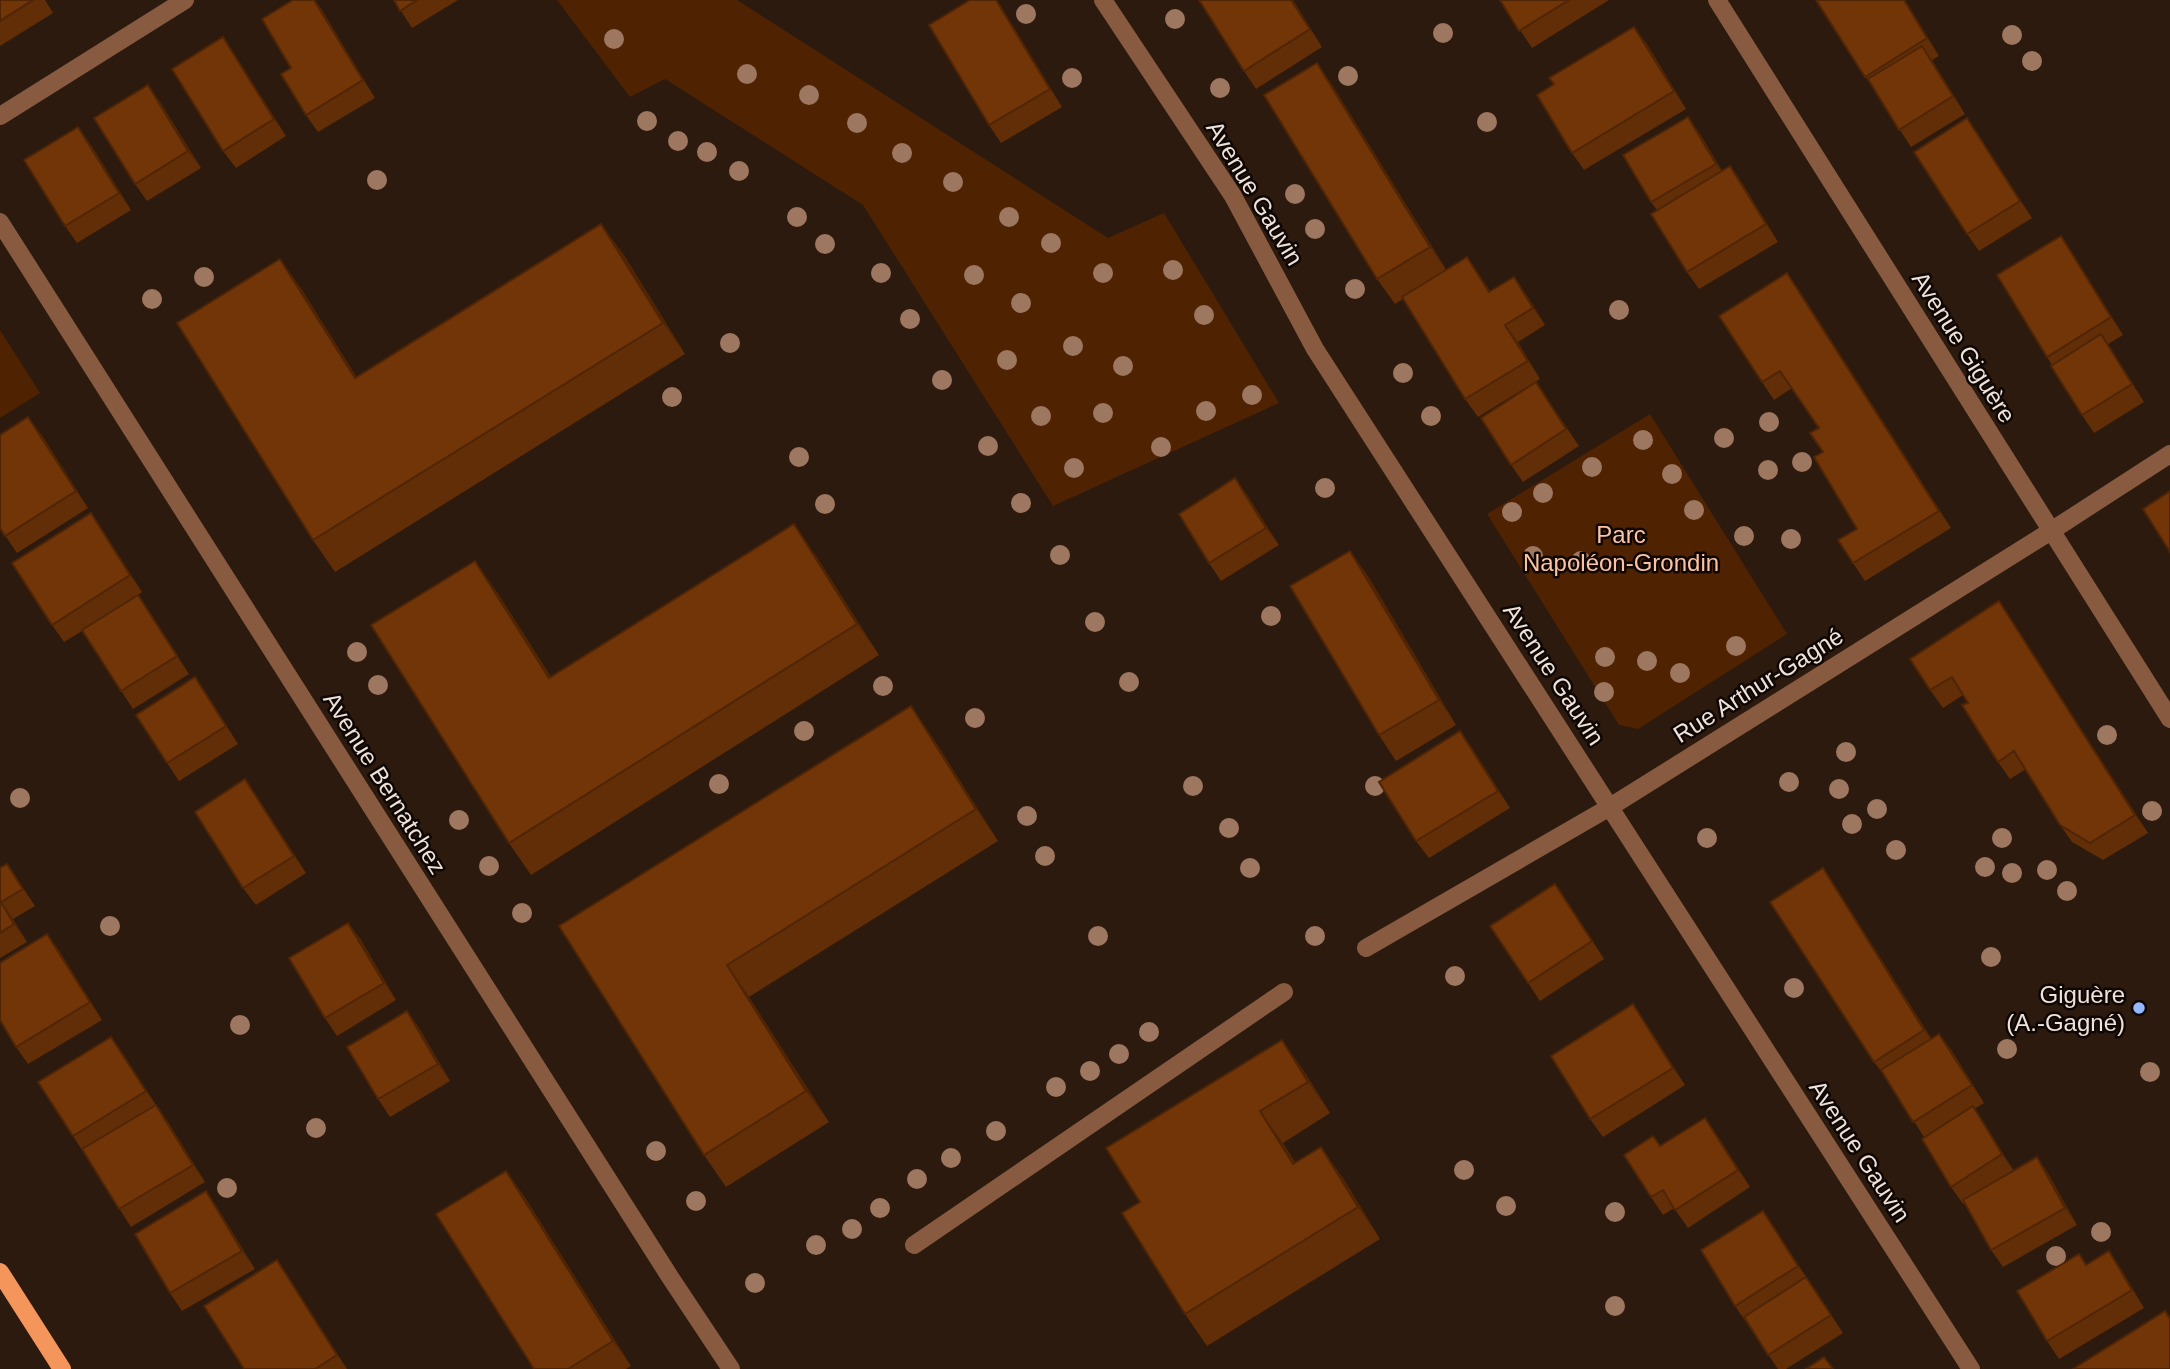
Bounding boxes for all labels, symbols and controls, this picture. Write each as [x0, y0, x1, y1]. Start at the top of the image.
street label: Avenue Gauvin [1201, 116, 1309, 270]
street label: Avenue Giguère [1907, 266, 2021, 428]
park label: Parc Napoléon-Grondin [1523, 521, 1719, 576]
street label: Avenue Gauvin [1498, 598, 1610, 750]
street label: Rue Arthur-Gagné [1668, 622, 1848, 748]
street label: Avenue Bernatchez [318, 687, 452, 879]
place label: Giguère (A.-Gagné) [2006, 981, 2125, 1036]
marker: Giguère (A.-Gagné) [2131, 1000, 2147, 1016]
street label: Avenue Gauvin [1804, 1075, 1916, 1227]

